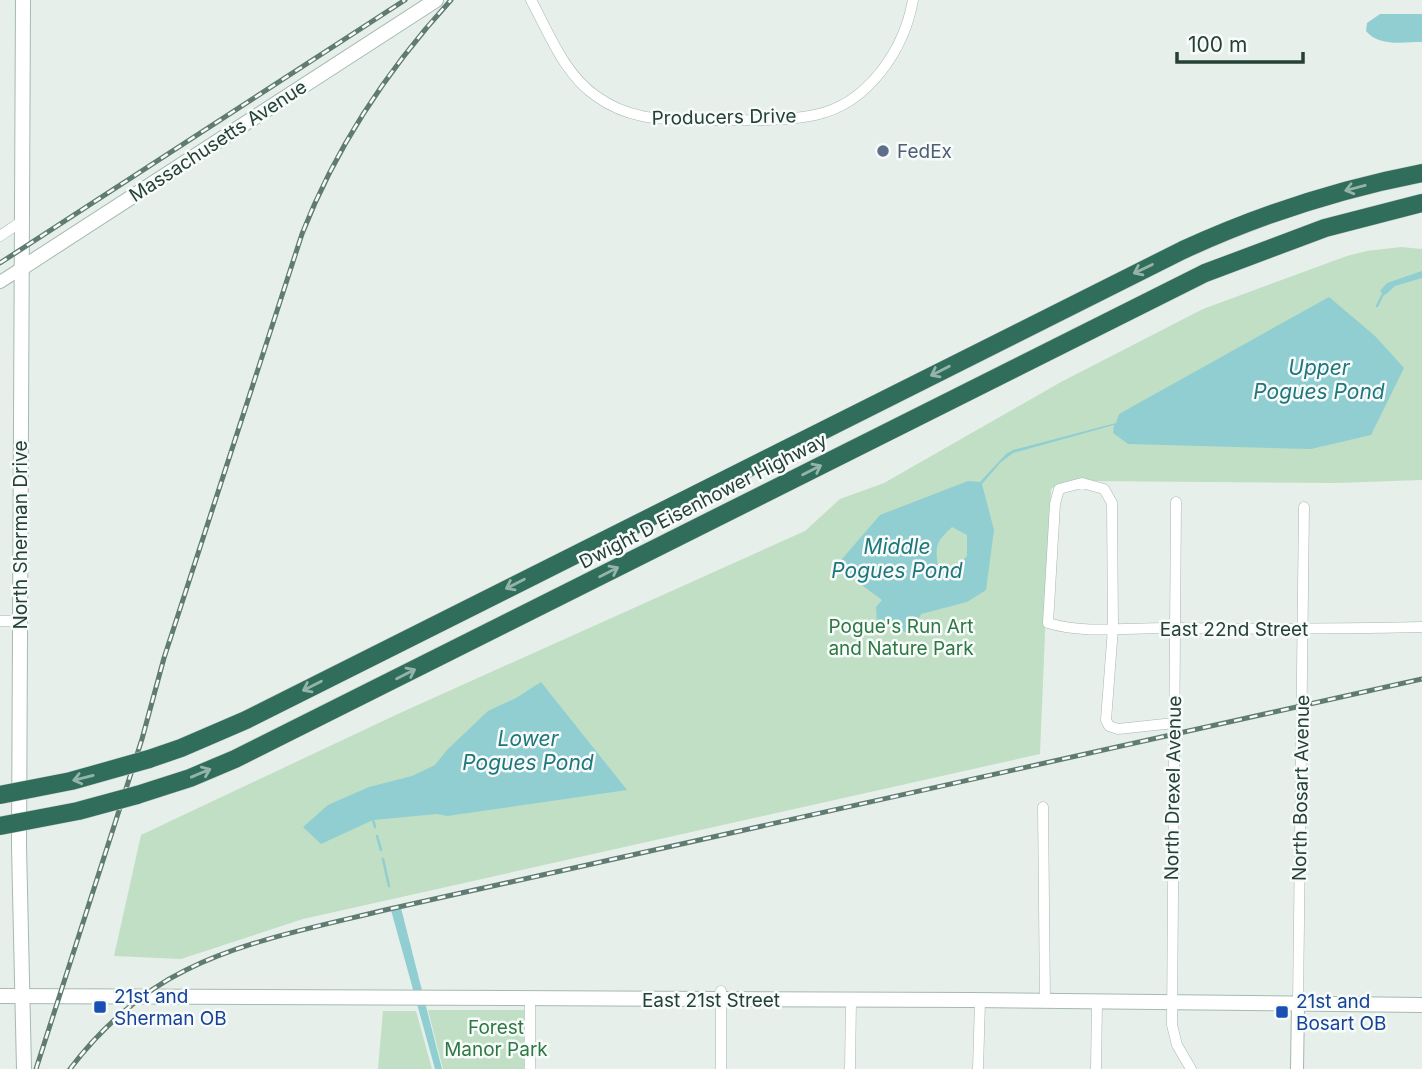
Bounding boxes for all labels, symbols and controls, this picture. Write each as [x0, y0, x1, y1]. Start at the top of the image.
scale bar [1177, 21, 1303, 65]
text: 100 m [1188, 32, 1247, 57]
street label: Massachusetts Avenue [125, 75, 311, 207]
street label: Producers Drive [651, 104, 797, 130]
place label: FedEx [897, 140, 952, 163]
marker: FedEx [875, 143, 891, 159]
one-way arrow [1345, 182, 1367, 195]
one-way arrow [1133, 263, 1154, 277]
water label: Upper Pogues Pond [1253, 355, 1385, 404]
one-way arrow [930, 365, 951, 379]
street label: Dwight D Eisenhower Highway [575, 428, 831, 574]
street label: North Sherman Drive [9, 441, 32, 629]
one-way arrow [802, 462, 822, 476]
water label: Middle Pogues Pond [831, 534, 963, 583]
one-way arrow [598, 564, 619, 578]
one-way arrow [505, 578, 526, 592]
park label: Pogue's Run Art and Nature Park [828, 615, 974, 660]
street label: East 22nd Street [1160, 618, 1308, 641]
one-way arrow [395, 666, 416, 680]
one-way arrow [302, 680, 323, 694]
street label: North Drexel Avenue [1160, 695, 1186, 881]
street label: North Bosart Avenue [1288, 695, 1314, 881]
water label: Lower Pogues Pond [462, 726, 594, 775]
one-way arrow [190, 766, 212, 779]
one-way arrow [72, 772, 95, 785]
place label: 21st and Sherman OB [114, 985, 227, 1030]
street label: East 21st Street [642, 989, 780, 1012]
place label: 21st and Bosart OB [1296, 990, 1387, 1035]
marker: 21st and Sherman OB [92, 999, 108, 1015]
marker: 21st and Bosart OB [1274, 1004, 1290, 1020]
park label: Forest Manor Park [444, 1016, 548, 1061]

